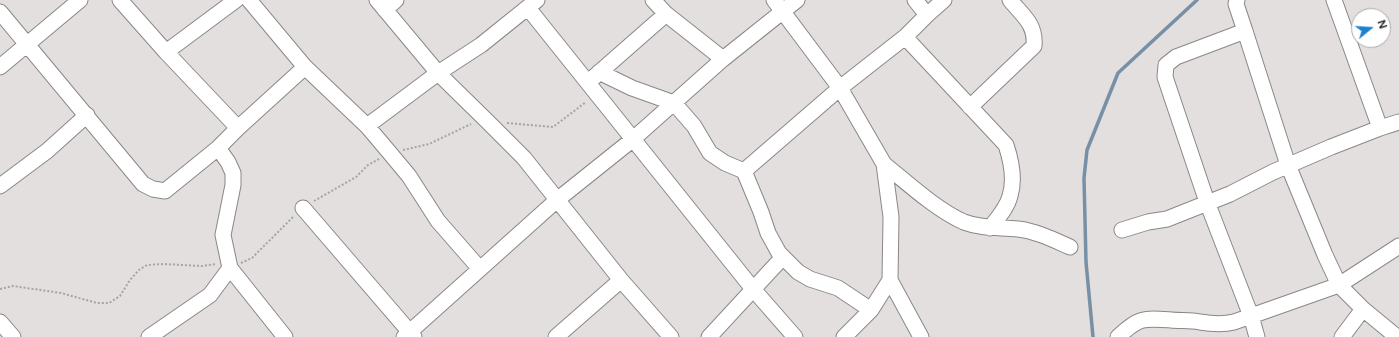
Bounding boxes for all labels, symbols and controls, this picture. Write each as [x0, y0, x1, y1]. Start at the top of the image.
north arrow [1351, 8, 1391, 48]
text: N [1374, 18, 1389, 30]

